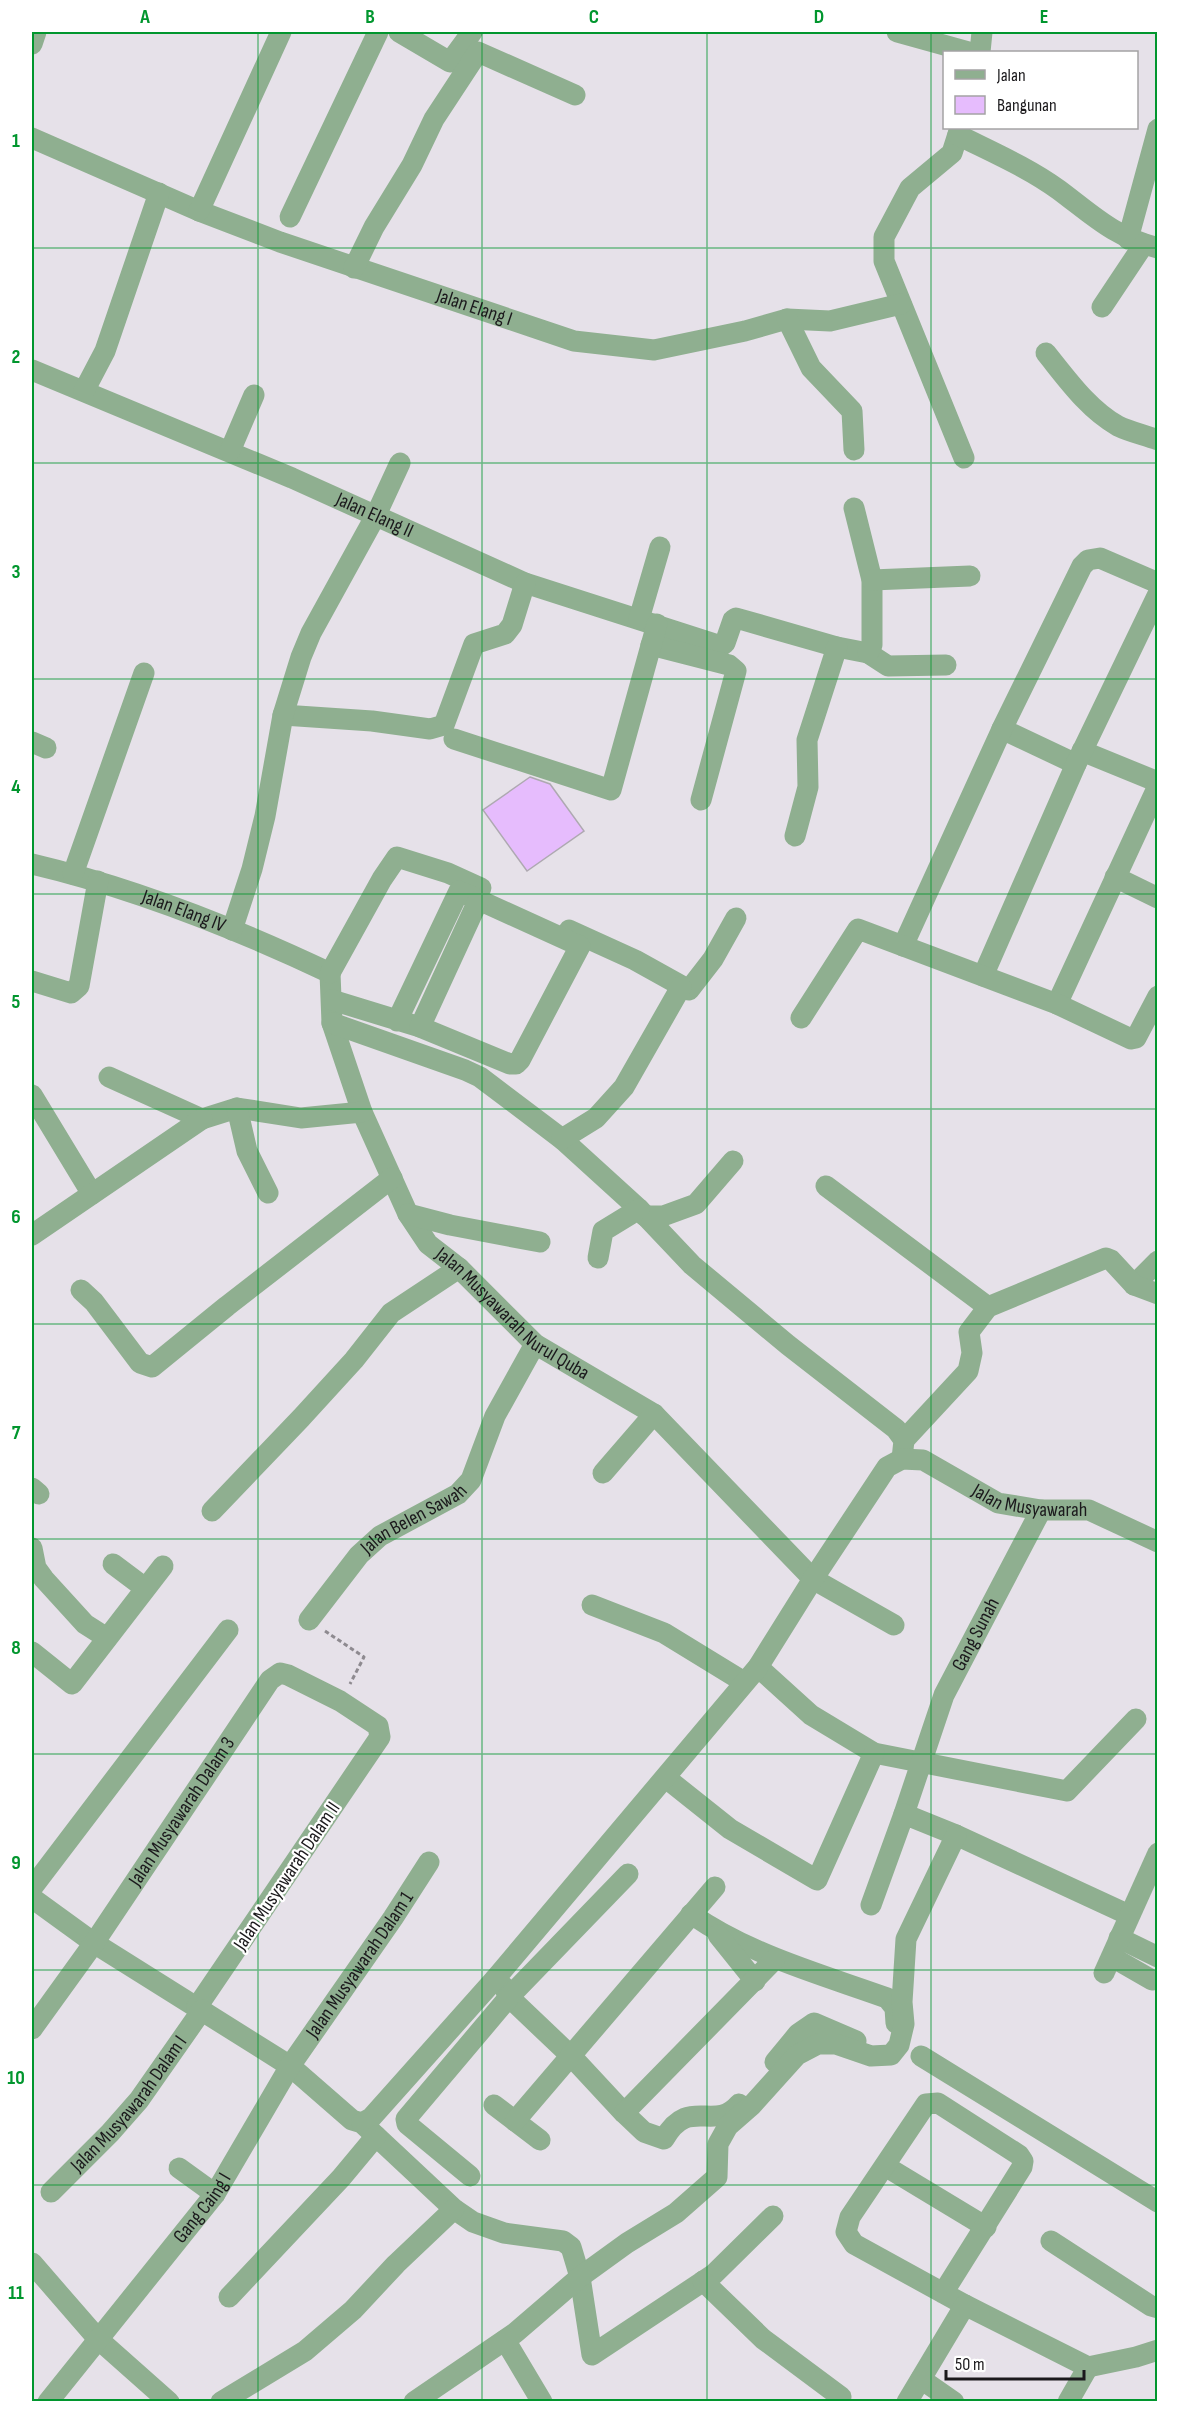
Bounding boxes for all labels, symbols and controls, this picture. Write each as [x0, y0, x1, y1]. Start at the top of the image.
text: A [139, 5, 150, 29]
text: B [365, 5, 375, 29]
text: C [589, 5, 599, 29]
text: D [814, 5, 824, 29]
text: E [1040, 5, 1048, 29]
legend [943, 51, 1138, 129]
text: Jalan [996, 65, 1026, 86]
text: Bangunan [997, 95, 1057, 116]
text: 1 [12, 129, 20, 153]
street label: Jalan Elang I [432, 283, 515, 331]
text: 2 [12, 345, 20, 369]
street label: Jalan Elang II [331, 487, 417, 543]
text: 3 [12, 560, 21, 584]
text: 4 [11, 775, 21, 799]
street label: Jalan Elang IV [138, 884, 229, 938]
text: 5 [12, 990, 21, 1014]
text: 6 [11, 1205, 21, 1229]
street label: Jalan Musyawarah Nurul Quba [430, 1242, 594, 1385]
text: 7 [12, 1421, 21, 1445]
street label: Jalan Musyawarah [967, 1478, 1087, 1522]
street label: Jalan Belen Sawah [355, 1480, 473, 1560]
street label: Gang Sunah [947, 1594, 1005, 1675]
text: 8 [11, 1636, 21, 1660]
street label: Jalan Musyawarah Dalam 3 [123, 1733, 240, 1892]
street label: Jalan Musyawarah Dalam II [228, 1797, 346, 1956]
text: 9 [11, 1851, 21, 1875]
street label: Jalan Musyawarah Dalam 1 [300, 1887, 419, 2044]
street label: Jalan Musyawarah Dalam I [65, 2031, 192, 2178]
text: 10 [7, 2066, 25, 2090]
street label: Gang Caing I [168, 2169, 237, 2248]
text: 11 [8, 2281, 24, 2305]
scale bar [946, 2343, 1084, 2381]
text: 50 m [955, 2354, 985, 2375]

